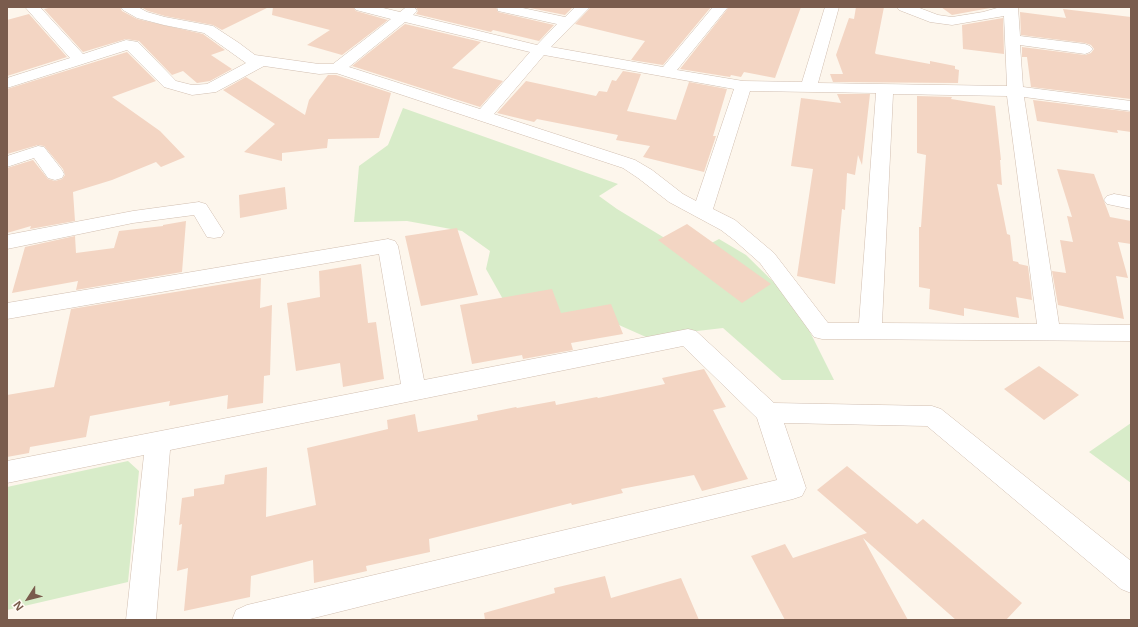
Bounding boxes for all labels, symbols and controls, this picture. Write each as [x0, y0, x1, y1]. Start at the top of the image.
north arrow [8, 579, 48, 619]
text: N [9, 598, 27, 614]

